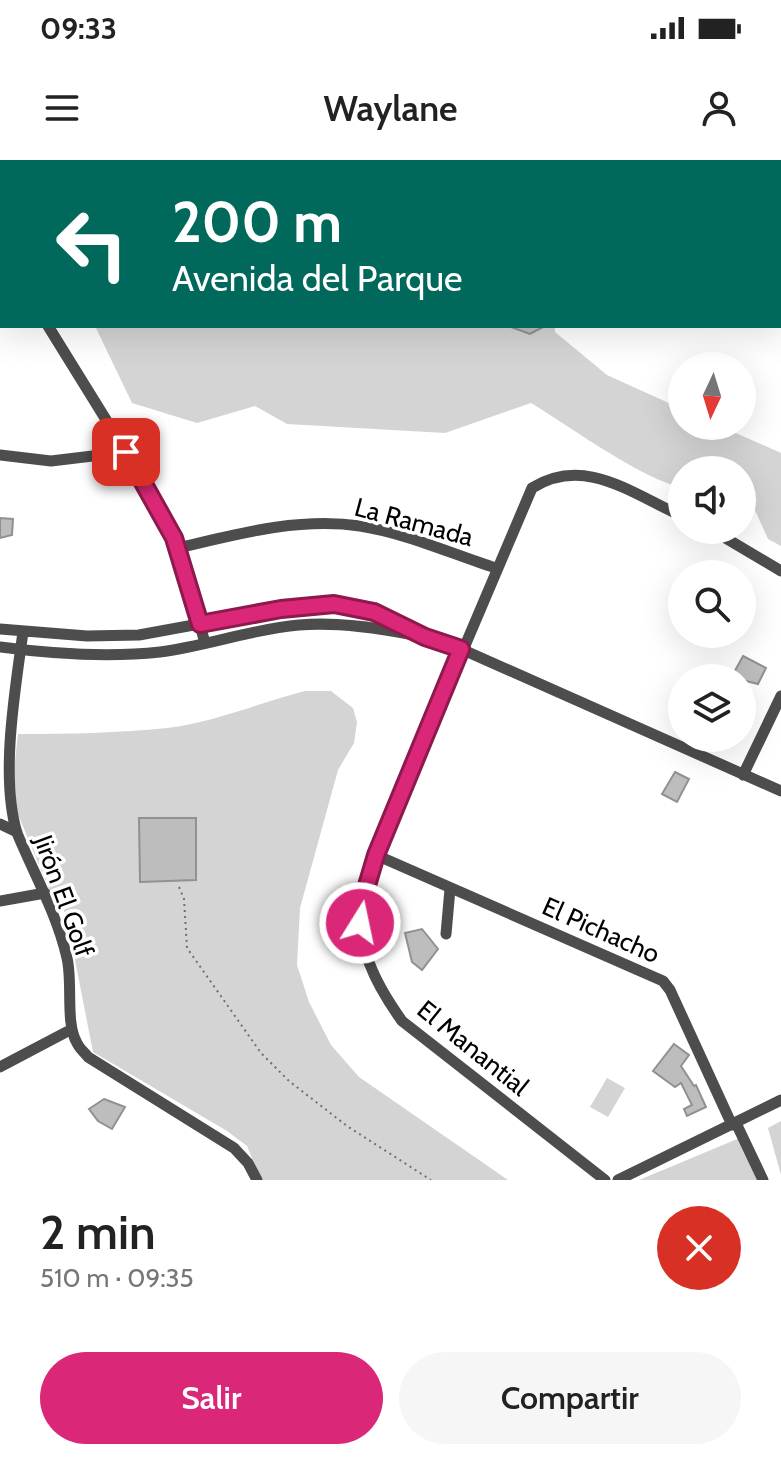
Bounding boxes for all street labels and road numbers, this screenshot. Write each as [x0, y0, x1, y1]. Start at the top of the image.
street label: La Ramada [351, 491, 477, 553]
street label: Jirón El Golf [27, 830, 101, 962]
street label: El Pichacho [537, 890, 665, 970]
street label: El Manantial [411, 993, 535, 1103]

